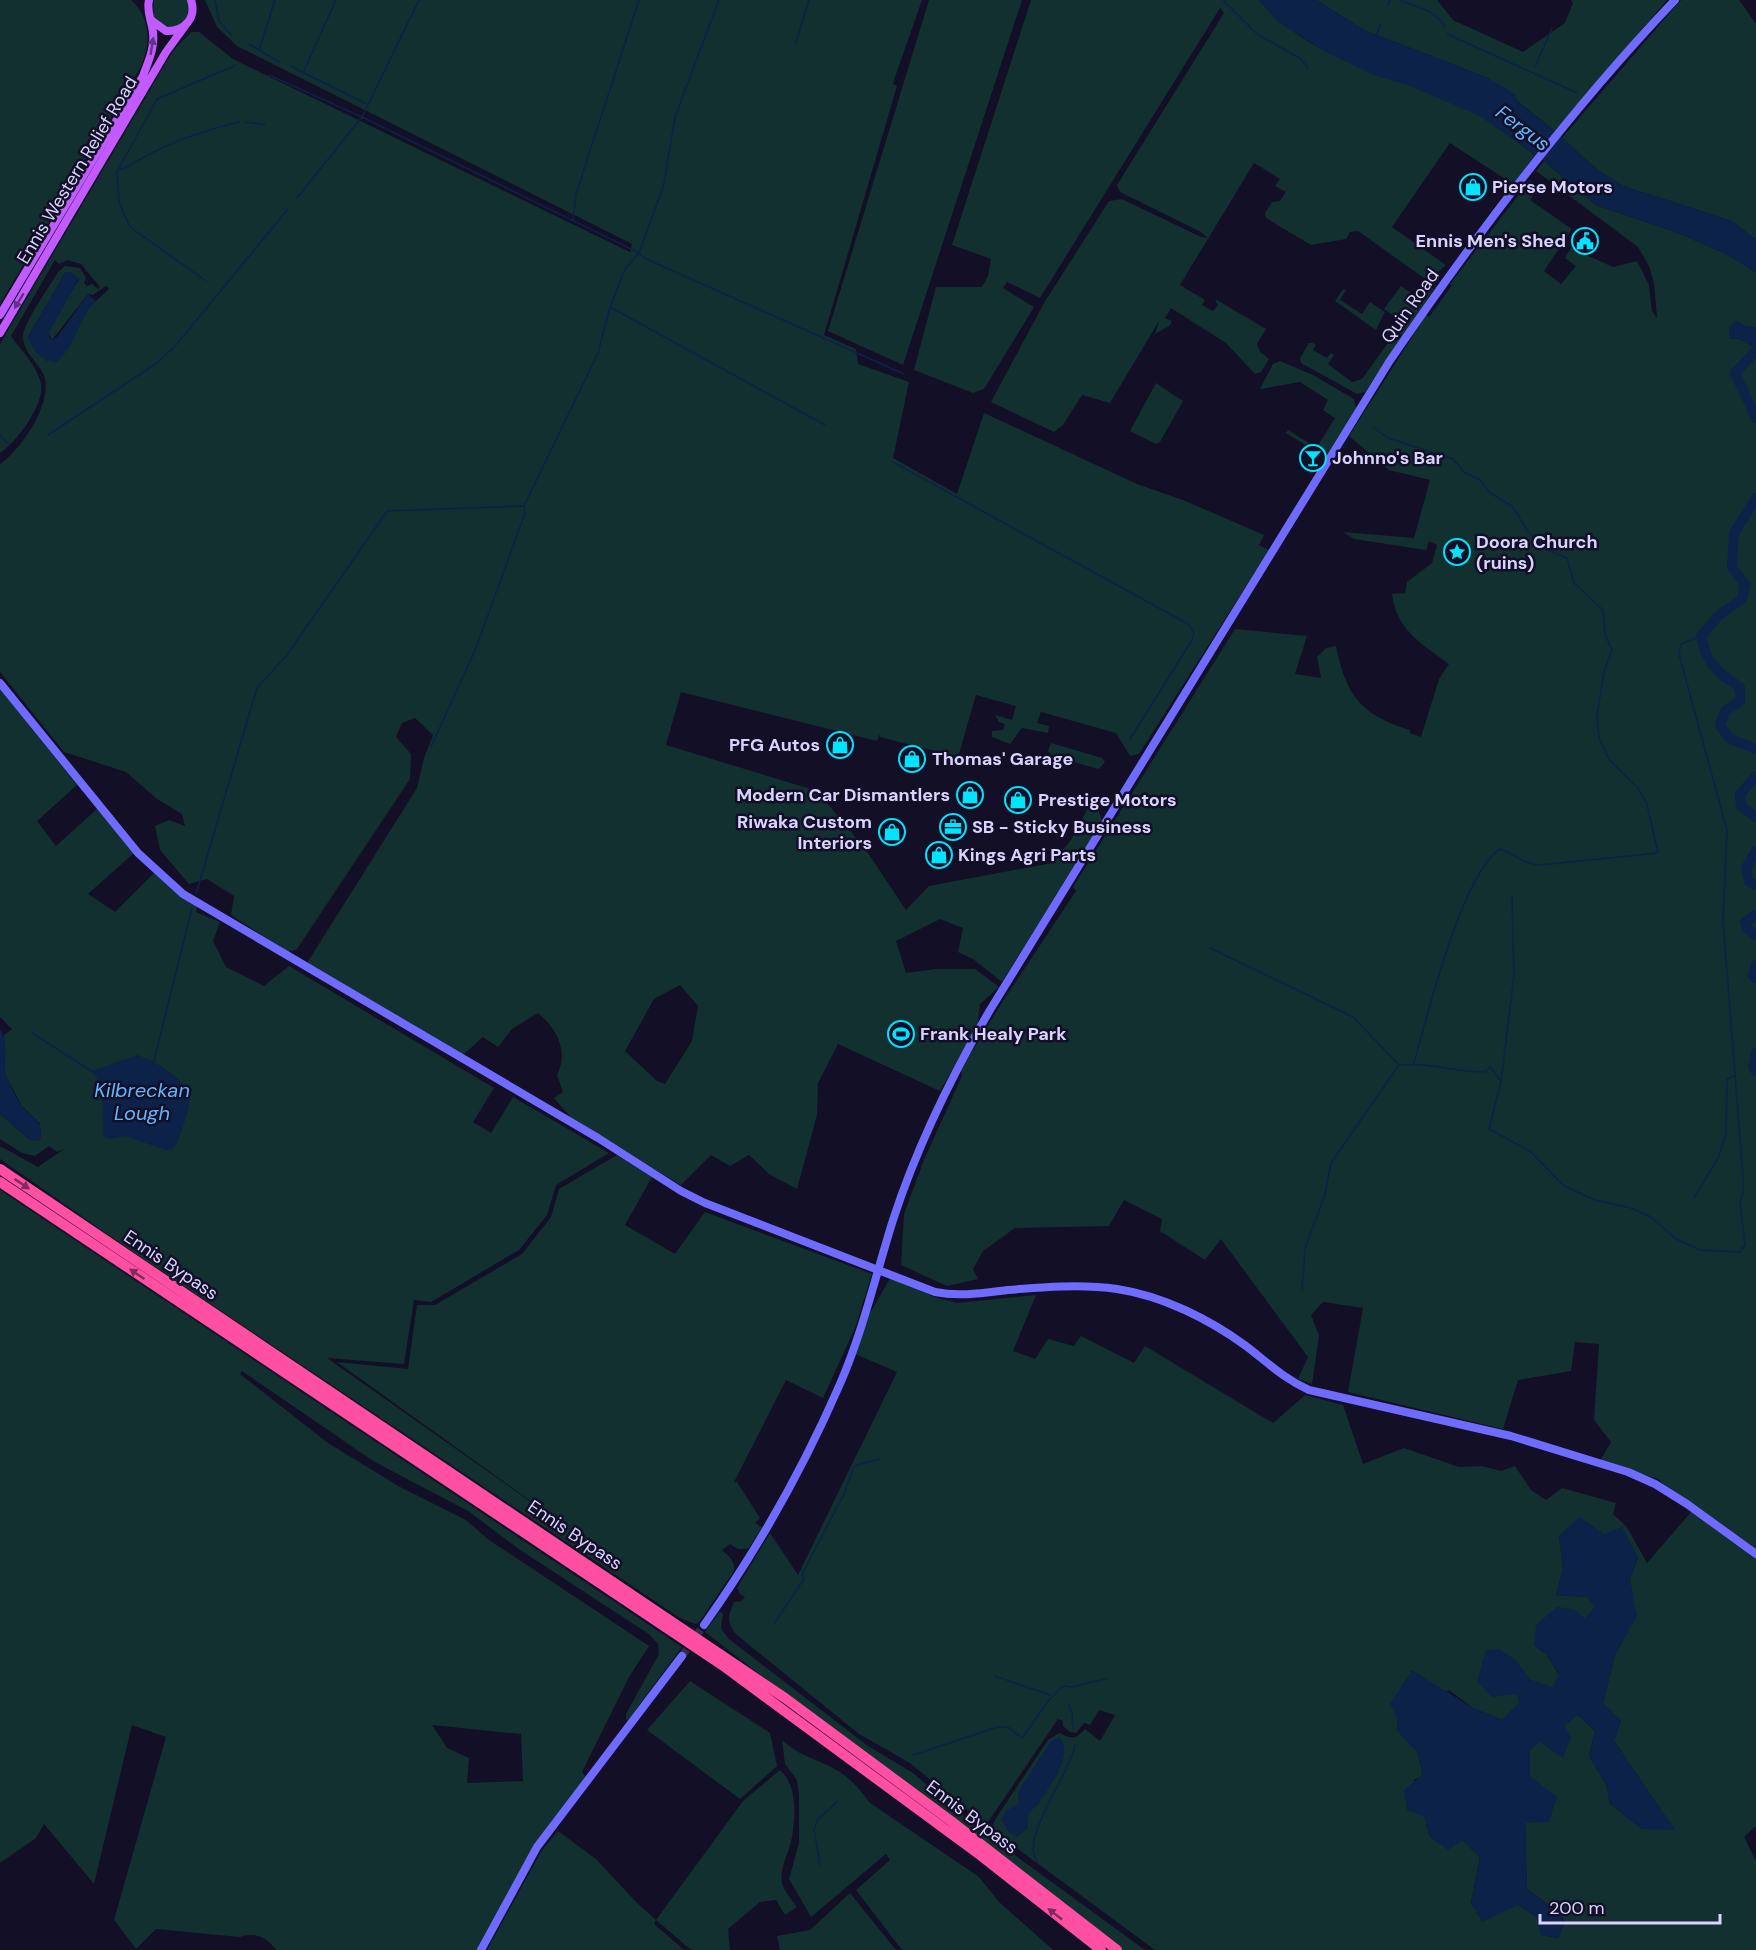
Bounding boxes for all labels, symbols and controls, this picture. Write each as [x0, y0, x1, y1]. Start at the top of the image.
one-way arrow [148, 36, 157, 55]
street label: Ennis Western Relief Road [11, 72, 143, 268]
water label: Fergus [1491, 99, 1555, 157]
shop icon: Pierse Motors [1458, 172, 1488, 202]
place label: Pierse Motors [1492, 175, 1613, 199]
public building icon: Ennis Men's Shed [1570, 226, 1600, 256]
place label: Ennis Men's Shed [1416, 229, 1566, 253]
street label: Quin Road [1376, 264, 1444, 348]
one-way arrow [14, 293, 24, 310]
bar icon: Johnno's Bar [1298, 443, 1328, 473]
place label: Johnno's Bar [1332, 446, 1443, 470]
place label: Doora Church (ruins) [1476, 530, 1598, 575]
place icon: Doora Church (ruins) [1442, 537, 1472, 567]
shop icon: PFG Autos [825, 730, 855, 760]
place label: PFG Autos [729, 733, 820, 757]
shop icon: Thomas' Garage [897, 744, 927, 774]
place label: Thomas' Garage [932, 747, 1074, 771]
shop icon: Modern Car Dismantlers [955, 780, 985, 810]
place label: Modern Car Dismantlers [736, 783, 950, 807]
shop icon: Prestige Motors [1003, 785, 1033, 815]
place label: Prestige Motors [1038, 788, 1177, 812]
place label: Riwaka Custom Interiors [737, 810, 872, 855]
office icon: SB - Sticky Business [938, 812, 968, 842]
place label: SB - Sticky Business [972, 815, 1151, 839]
shop icon: Riwaka Custom Interiors [877, 817, 907, 847]
shop icon: Kings Agri Parts [924, 840, 954, 870]
place label: Kings Agri Parts [958, 843, 1096, 867]
sports icon: Frank Healy Park [886, 1019, 916, 1049]
place label: Frank Healy Park [920, 1022, 1067, 1046]
water label: Kilbreckan Lough [94, 1077, 190, 1126]
one-way arrow [14, 1178, 30, 1189]
street label: Ennis Bypass [119, 1225, 223, 1305]
one-way arrow [130, 1268, 146, 1280]
street label: Ennis Bypass [523, 1495, 627, 1575]
street label: Ennis Bypass [921, 1775, 1023, 1859]
scale bar [1540, 1887, 1720, 1925]
text: 200 m [1549, 1896, 1605, 1920]
one-way arrow [1047, 1907, 1063, 1920]

